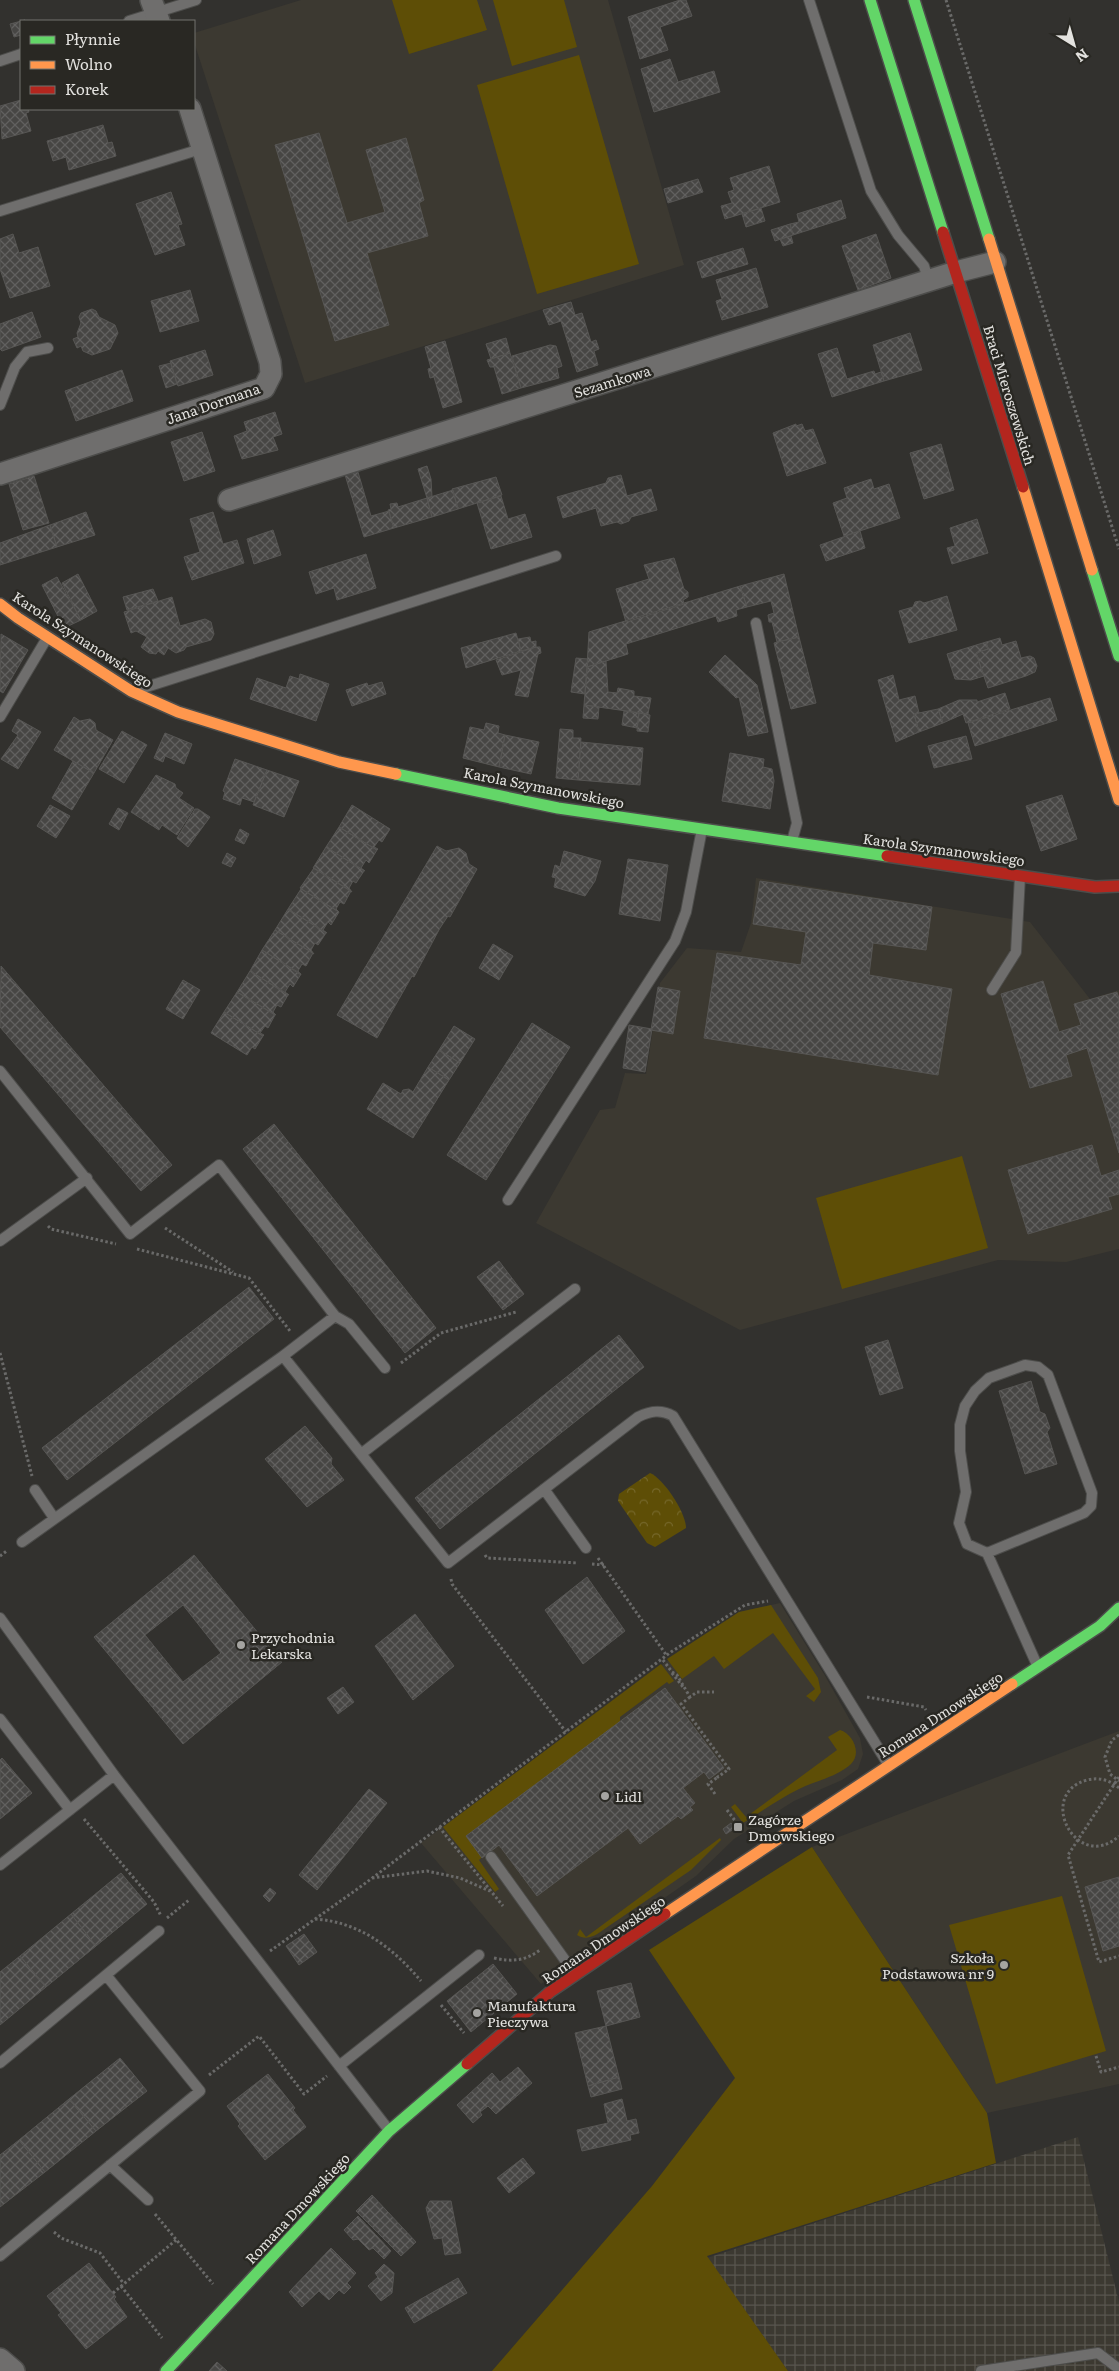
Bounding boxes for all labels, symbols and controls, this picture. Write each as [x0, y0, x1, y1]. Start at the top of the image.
legend [20, 20, 195, 110]
north arrow [1049, 20, 1099, 70]
text: Płynnie [65, 27, 120, 50]
text: N [1072, 45, 1093, 68]
text: Wolno [65, 52, 112, 75]
text: Korek [65, 77, 109, 100]
street label: Braci Mieroszewskich [979, 322, 1041, 468]
street label: Sezamkowa [571, 360, 653, 402]
street label: Jana Dormana [164, 378, 263, 428]
street label: Karola Szymanowskiego [9, 586, 157, 692]
street label: Karola Szymanowskiego [462, 762, 626, 812]
street label: Karola Szymanowskiego [862, 828, 1026, 870]
place label: Przychodnia Lekarska [251, 1627, 335, 1663]
marker: Przychodnia Lekarska [235, 1639, 247, 1651]
street label: Romana Dmowskiego [874, 1666, 1006, 1762]
place label: Lidl [615, 1786, 642, 1806]
marker: Lidl [599, 1790, 611, 1802]
place label: Zagórze Dmowskiego [748, 1809, 835, 1845]
marker: Zagórze Dmowskiego [732, 1821, 744, 1833]
street label: Romana Dmowskiego [537, 1890, 669, 1988]
place label: Szkoła Podstawowa nr 9 [882, 1947, 994, 1983]
marker: Szkoła Podstawowa nr 9 [998, 1959, 1010, 1971]
place label: Manufaktura Pieczywa [487, 1995, 576, 2031]
marker: Manufaktura Pieczywa [471, 2007, 483, 2019]
street label: Romana Dmowskiego [240, 2148, 354, 2268]

